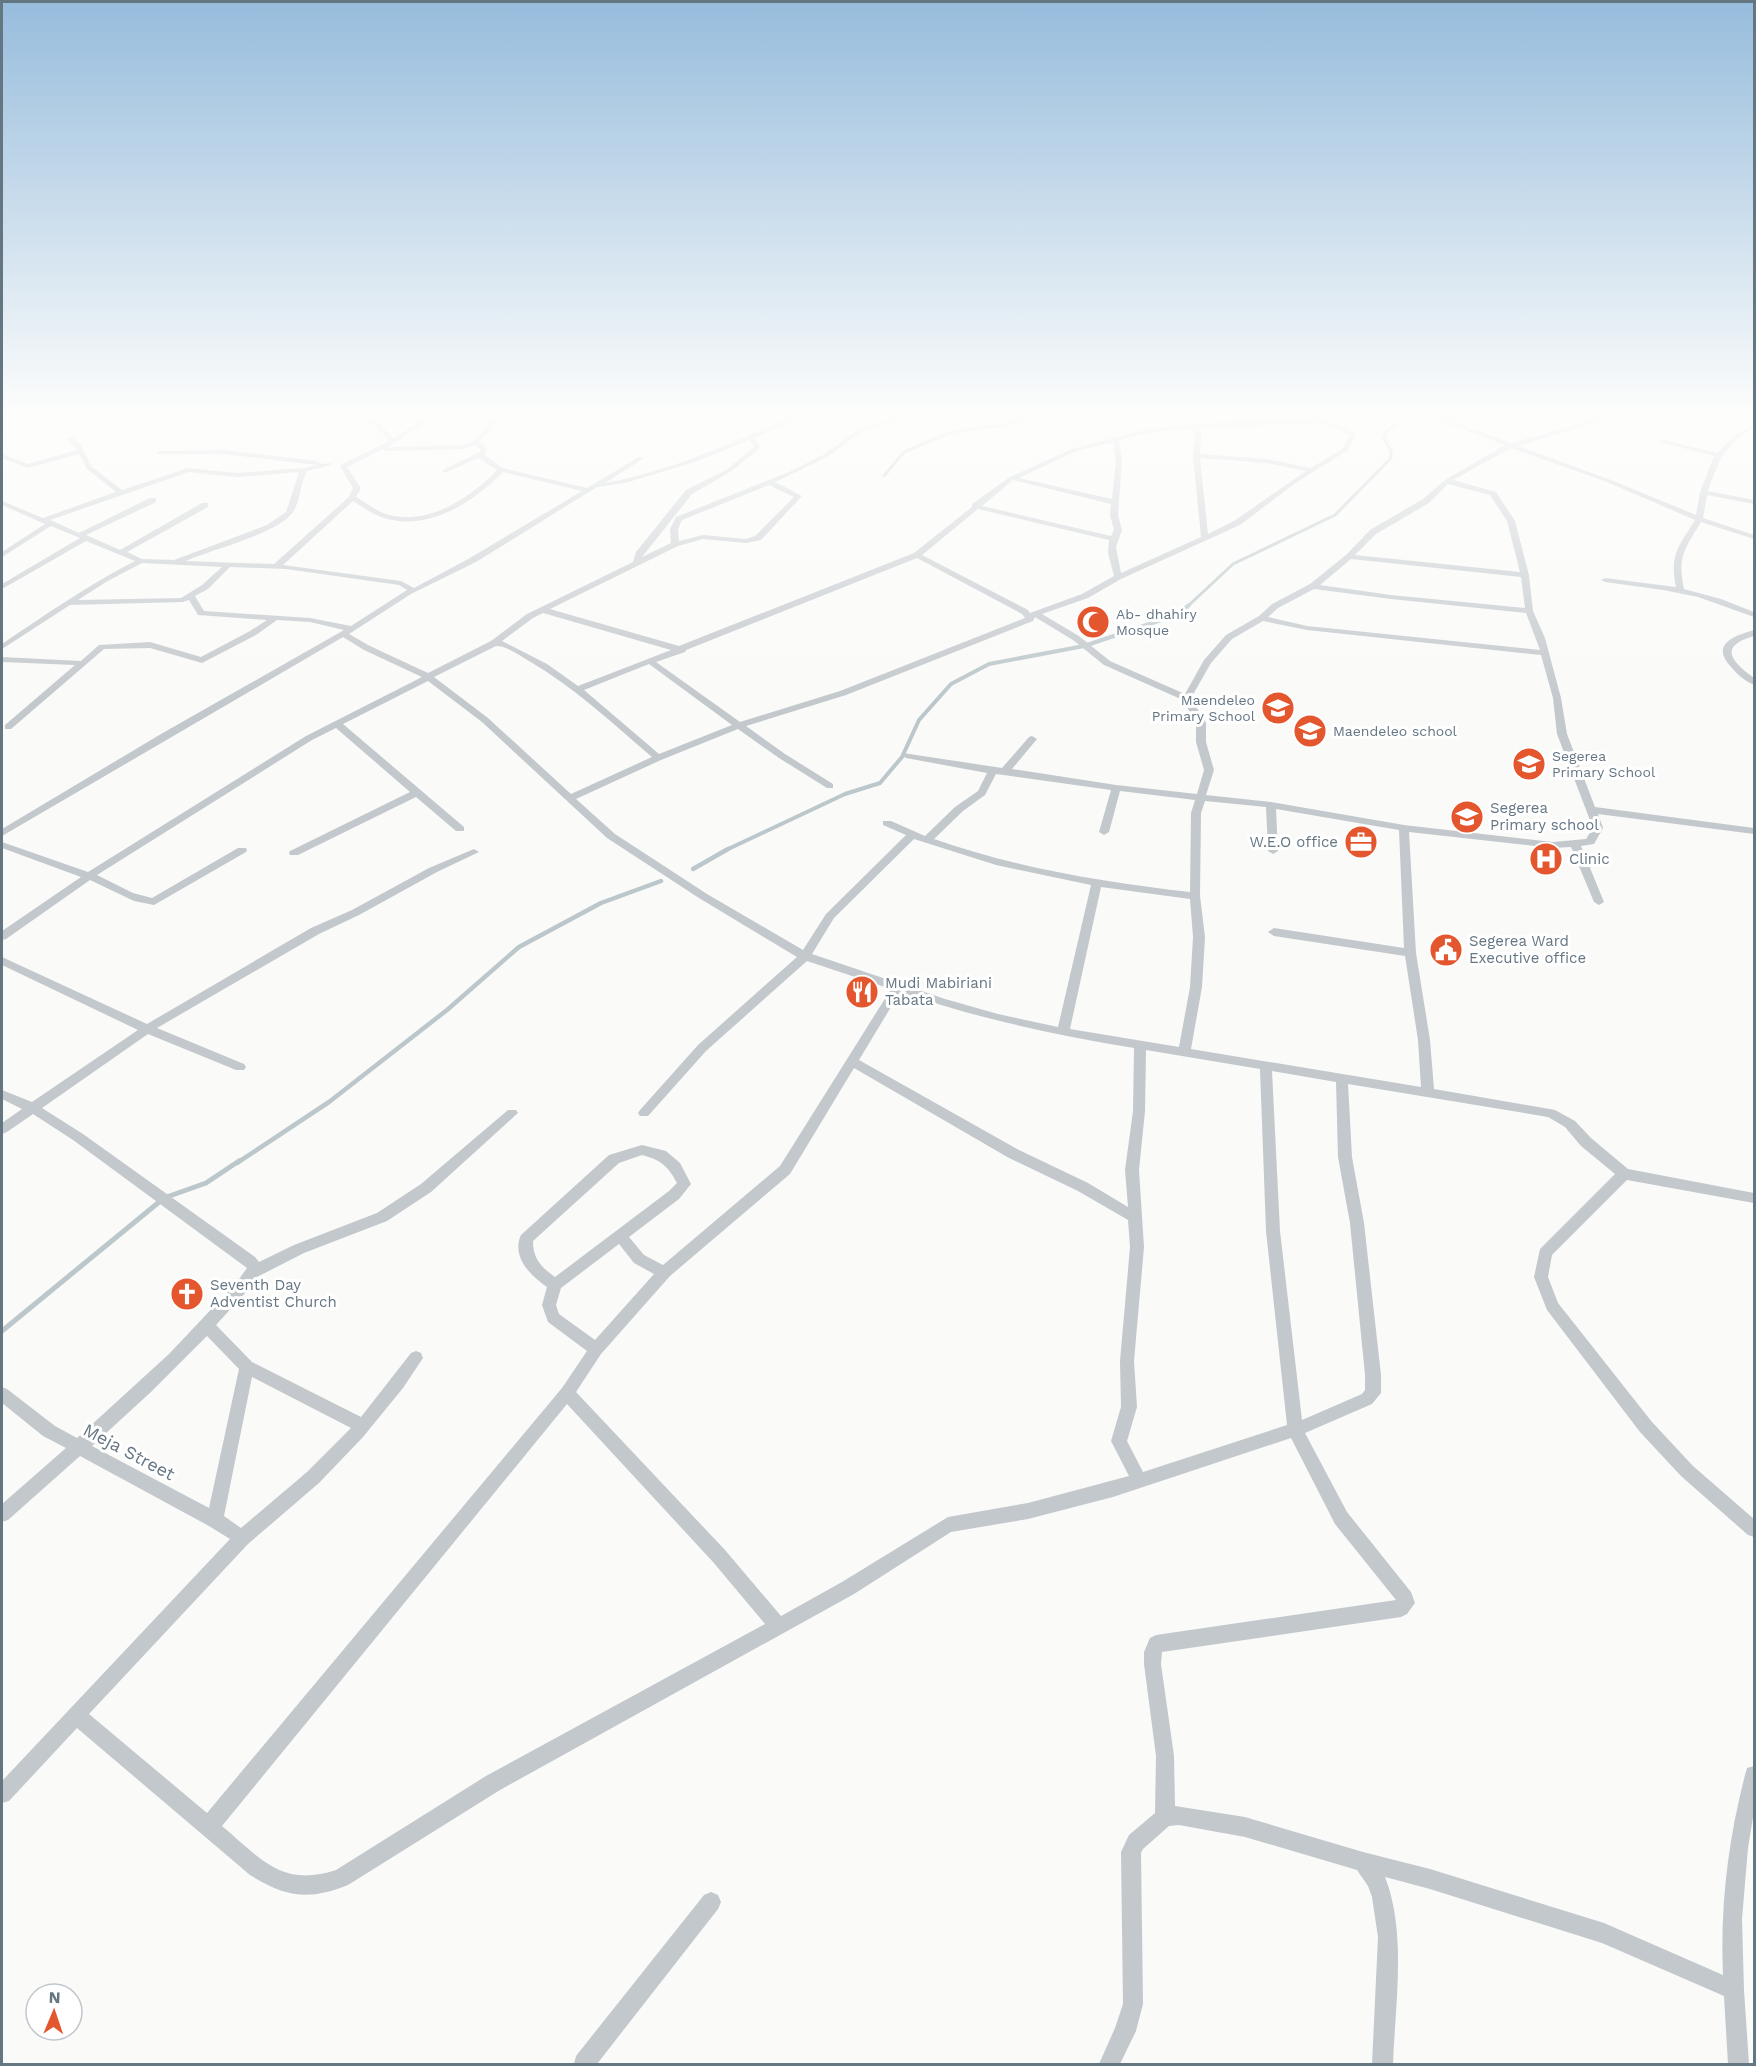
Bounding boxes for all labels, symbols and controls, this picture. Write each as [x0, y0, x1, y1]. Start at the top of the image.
mosque icon: Ab- dhahiry Mosque [1075, 604, 1111, 640]
place label: Ab- dhahiry Mosque [1116, 606, 1197, 638]
school or university icon: Maendeleo Primary School [1260, 690, 1296, 726]
place label: Maendeleo Primary School [1152, 692, 1256, 724]
school or university icon: Maendeleo school [1292, 713, 1328, 749]
place label: Maendeleo school [1333, 723, 1458, 739]
school or university icon: Segerea Primary School [1511, 746, 1547, 782]
place label: Segerea Primary School [1552, 748, 1656, 780]
school or university icon: Segerea Primary school [1449, 799, 1485, 835]
place label: Segerea Primary school [1490, 799, 1599, 834]
office icon: W.E.O office [1343, 824, 1379, 860]
place label: W.E.O office [1250, 833, 1338, 851]
hospital icon: Clinic [1528, 841, 1564, 877]
place label: Clinic [1569, 850, 1610, 868]
public building icon: Segerea Ward Executive office [1428, 932, 1464, 968]
place label: Segerea Ward Executive office [1469, 932, 1586, 967]
restaurant icon: Mudi Mabiriani Tabata [844, 974, 880, 1010]
place label: Mudi Mabiriani Tabata [885, 974, 992, 1009]
church icon: Seventh Day Adventist Church [169, 1276, 205, 1312]
place label: Seventh Day Adventist Church [210, 1276, 337, 1311]
street label: Meja Street [80, 1419, 179, 1485]
north arrow [24, 1982, 84, 2042]
text: N [48, 1988, 61, 2007]

